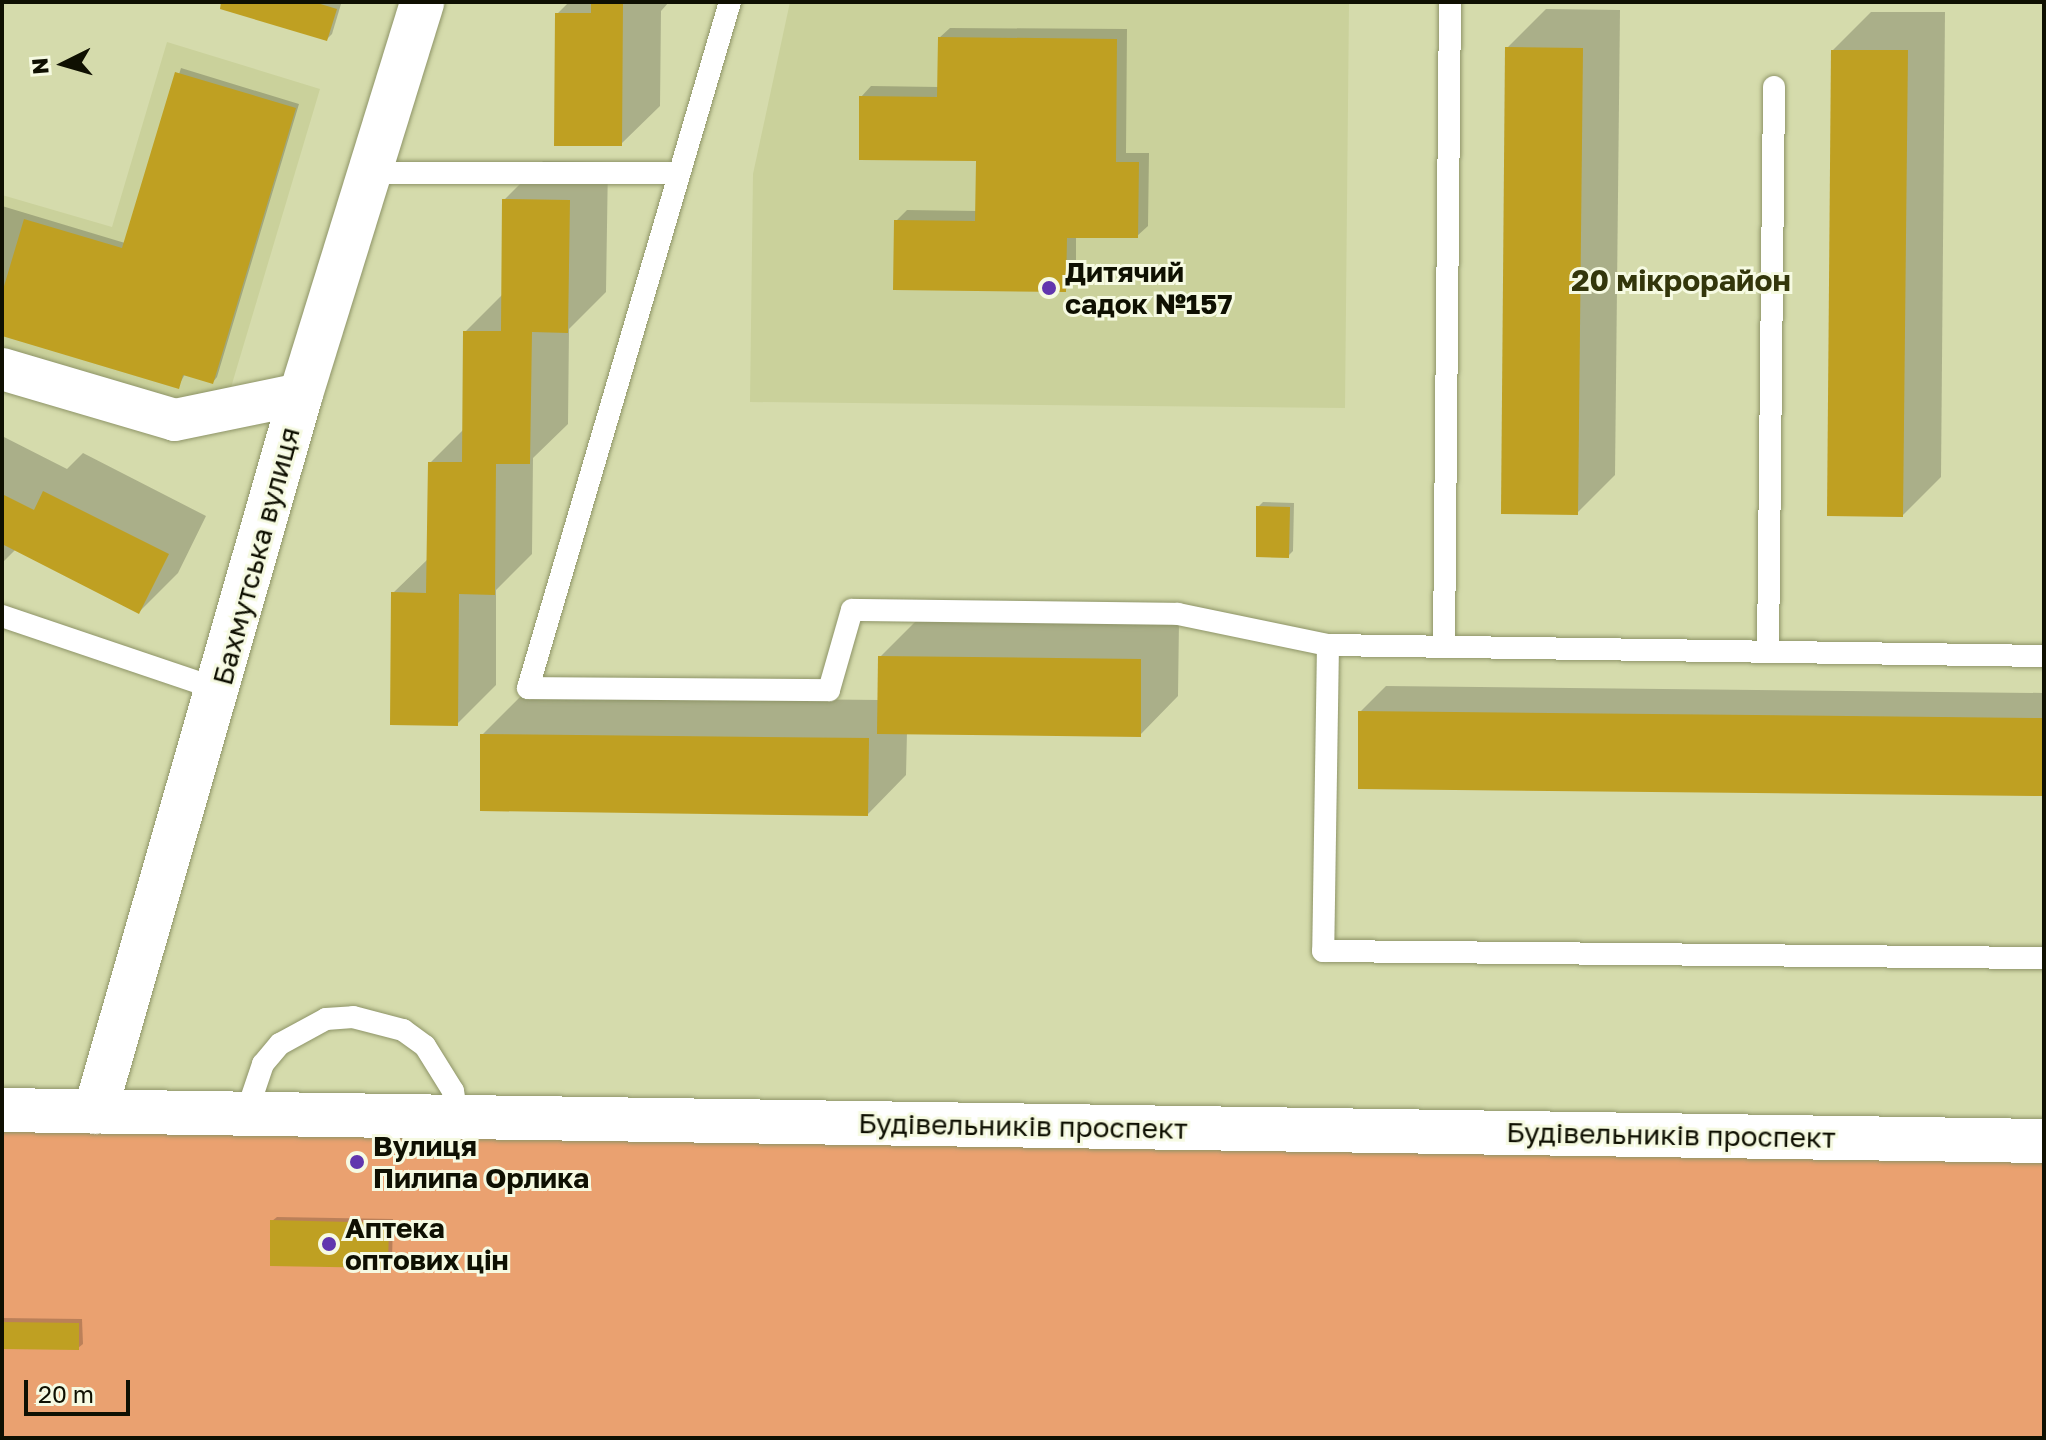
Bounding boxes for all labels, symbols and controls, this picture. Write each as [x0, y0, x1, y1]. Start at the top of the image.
north arrow [24, 24, 104, 104]
text: N [25, 57, 54, 76]
place label: Дитячий садок №157 [1065, 255, 1233, 321]
district label: 20 мікрорайон [1571, 262, 1791, 298]
marker: Дитячий садок №157 [1040, 279, 1058, 297]
street label: Бахмутська вулиця [205, 423, 307, 689]
street label: Будівельників проспект [858, 1106, 1188, 1146]
street label: Будівельників проспект [1506, 1115, 1836, 1155]
place label: Вулиця Пилипа Орлика [373, 1129, 589, 1195]
marker: Вулиця Пилипа Орлика [348, 1153, 366, 1171]
place label: Аптека оптових цін [345, 1211, 509, 1277]
marker: Аптека оптових цін [320, 1235, 338, 1253]
scale bar [28, 1364, 134, 1414]
text: 20 m [38, 1379, 94, 1408]

